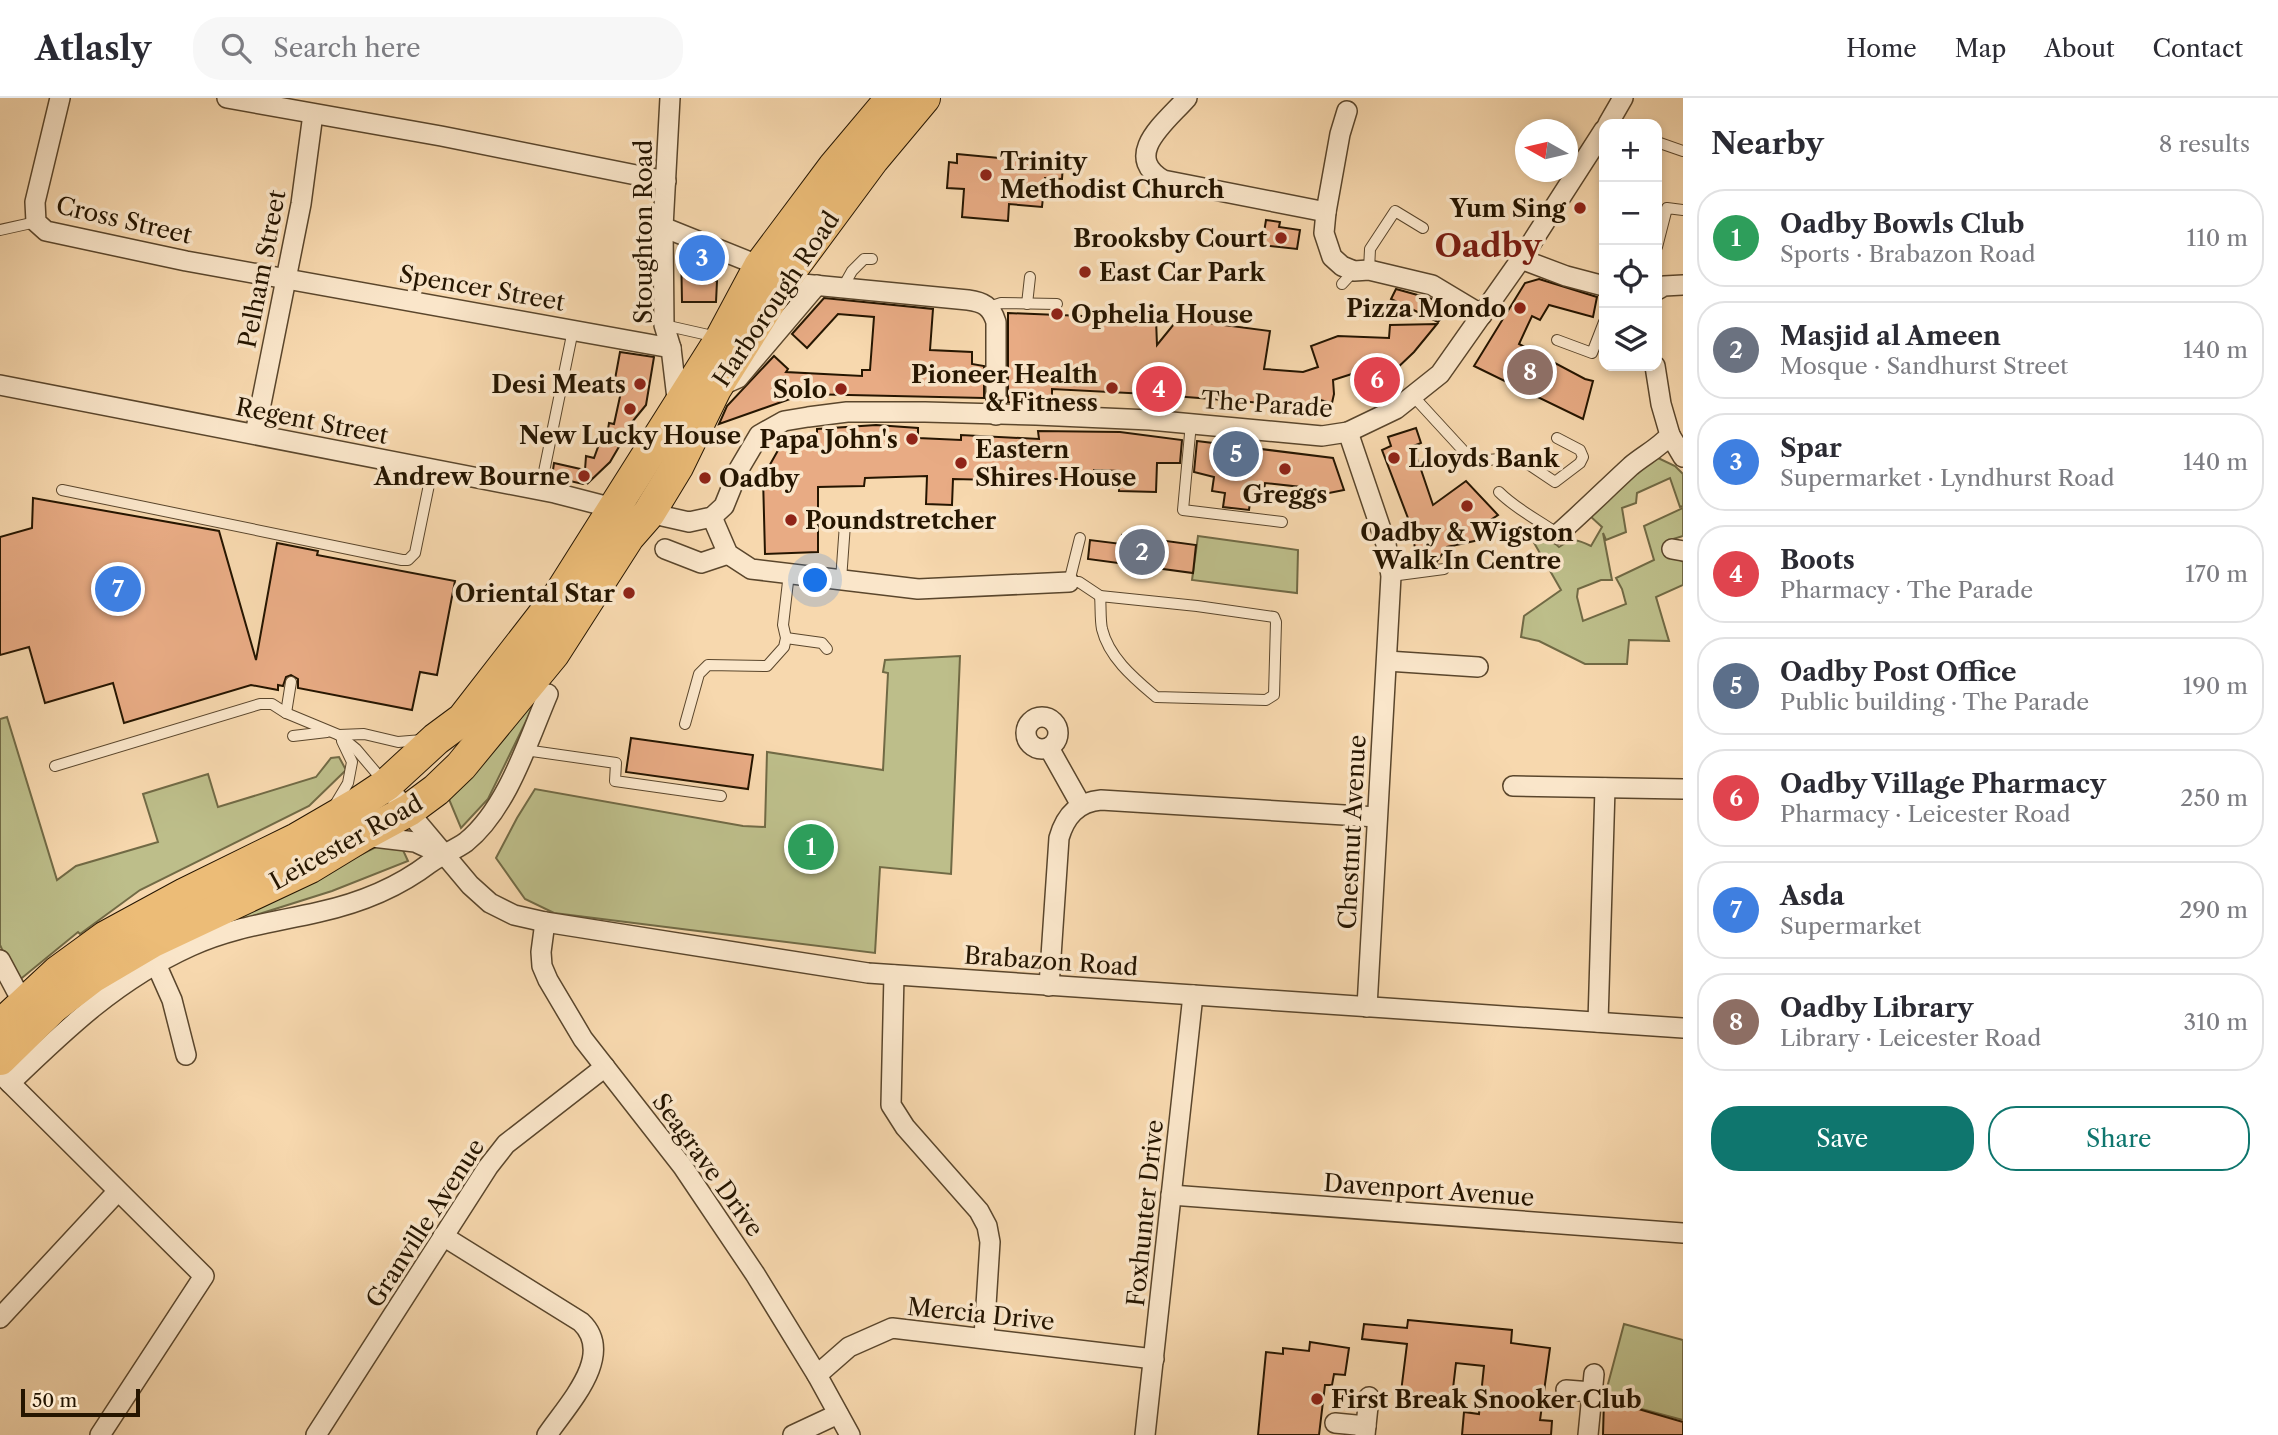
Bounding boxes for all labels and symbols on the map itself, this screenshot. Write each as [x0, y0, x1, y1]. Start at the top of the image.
north arrow [1515, 119, 1578, 182]
street label: Stoughton Road [629, 140, 658, 324]
place label: Trinity Methodist Church [1000, 147, 1225, 204]
marker: Trinity Methodist Church [978, 167, 994, 183]
street label: Pelham Street [232, 187, 292, 350]
street label: Cross Street [53, 190, 195, 250]
place label: Yum Sing [1449, 194, 1567, 223]
marker: Yum Sing [1572, 200, 1588, 216]
street label: Harborough Road [707, 206, 846, 392]
place label: Brooksby Court [1073, 224, 1267, 253]
district label: Oadby [1434, 226, 1543, 265]
marker: Brooksby Court [1273, 230, 1289, 246]
pin: 3 [679, 232, 725, 284]
place label: East Car Park [1099, 258, 1266, 287]
street label: Spencer Street [397, 259, 568, 317]
marker: East Car Park [1077, 264, 1093, 280]
place label: Pizza Mondo [1346, 294, 1506, 323]
place label: Ophelia House [1071, 300, 1253, 329]
marker: Pizza Mondo [1512, 300, 1528, 316]
marker: Ophelia House [1049, 306, 1065, 322]
pin: 8 [1507, 346, 1553, 398]
pin: 6 [1354, 354, 1400, 406]
place label: Pioneer Health & Fitness [911, 360, 1099, 417]
pin: 4 [1136, 363, 1182, 415]
place label: Desi Meats [491, 370, 626, 399]
place label: Solo [773, 375, 827, 404]
marker: Desi Meats [632, 376, 648, 392]
marker: Pioneer Health & Fitness [1104, 380, 1120, 396]
marker: Solo [833, 381, 849, 397]
street label: The Parade [1200, 385, 1334, 423]
street label: Regent Street [233, 392, 391, 450]
marker: New Lucky House [622, 401, 638, 417]
place label: New Lucky House [519, 421, 741, 450]
place label: Papa John's [759, 425, 898, 454]
pin: 5 [1213, 428, 1259, 480]
marker: Papa John's [904, 431, 920, 447]
place label: Eastern Shires House [975, 435, 1136, 492]
place label: Lloyds Bank [1408, 444, 1560, 473]
marker: Lloyds Bank [1386, 450, 1402, 466]
marker: Eastern Shires House [953, 455, 969, 471]
marker: Greggs [1277, 461, 1293, 477]
place label: Andrew Bourne [373, 462, 570, 491]
place label: Oadby [719, 464, 801, 493]
marker: Andrew Bourne [576, 468, 592, 484]
marker: Oadby [697, 470, 713, 486]
place label: Greggs [1243, 480, 1327, 509]
marker: Oadby & Wigston Walk In Centre [1459, 498, 1475, 514]
place label: Poundstretcher [805, 506, 997, 535]
marker: Poundstretcher [783, 512, 799, 528]
place label: Oadby & Wigston Walk In Centre [1360, 518, 1574, 575]
pin: 2 [1119, 526, 1165, 578]
pin: 7 [95, 563, 141, 615]
your location [798, 563, 832, 597]
place label: Oriental Star [455, 579, 615, 608]
marker: Oriental Star [621, 585, 637, 601]
street label: Chestnut Avenue [1332, 734, 1372, 930]
street label: Leicester Road [265, 788, 428, 896]
pin: 1 [788, 821, 834, 873]
street label: Brabazon Road [963, 940, 1139, 982]
street label: Seagrave Drive [646, 1088, 770, 1242]
street label: Foxhunter Drive [1121, 1118, 1169, 1308]
street label: Granville Avenue [360, 1133, 490, 1313]
street label: Davenport Avenue [1323, 1168, 1535, 1212]
street label: Mercia Drive [906, 1292, 1056, 1336]
place label: First Break Snooker Club [1331, 1385, 1642, 1414]
scale bar [21, 1386, 140, 1418]
marker: First Break Snooker Club [1309, 1391, 1325, 1407]

